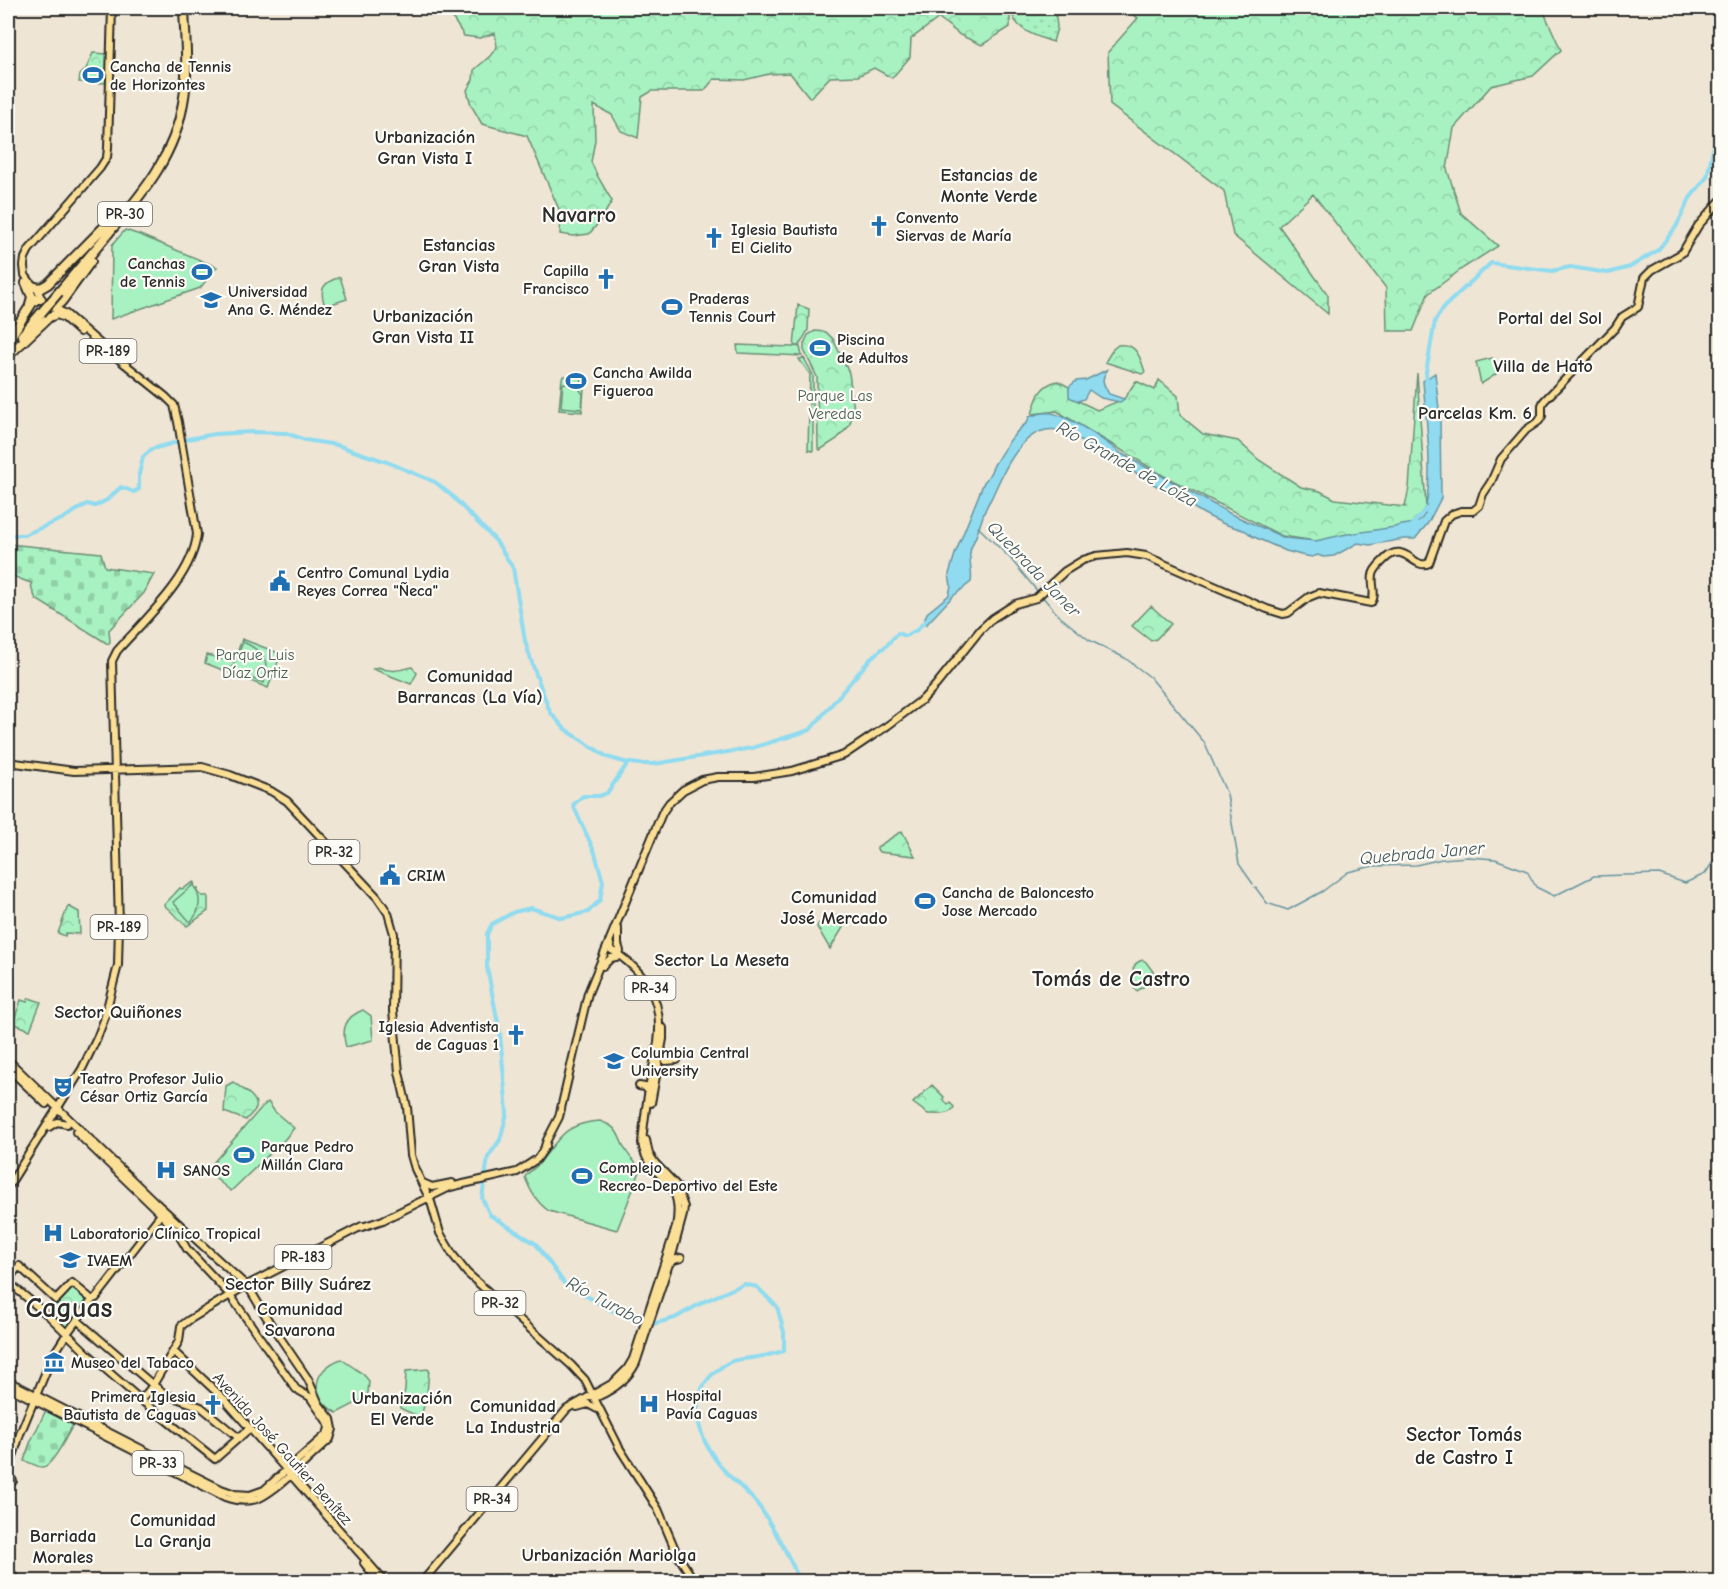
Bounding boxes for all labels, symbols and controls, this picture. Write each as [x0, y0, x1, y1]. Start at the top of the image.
place label: Cancha de Tennis de Horizontes [110, 58, 231, 94]
sports icon: Cancha de Tennis de Horizontes [81, 63, 105, 87]
district label: Urbanización Gran Vista I [375, 127, 475, 169]
district label: Estancias de Monte Verde [941, 165, 1038, 207]
road number: PR-30 [98, 202, 152, 226]
district label: Navarro [542, 202, 616, 228]
place label: Convento Siervas de María [896, 209, 1012, 245]
church icon: Convento Siervas de María [867, 214, 891, 238]
place label: Iglesia Bautista El Cielito [731, 221, 838, 257]
church icon: Iglesia Bautista El Cielito [702, 226, 726, 250]
district label: Estancias Gran Vista [418, 235, 500, 277]
place label: Canchas de Tennis [120, 255, 185, 291]
sports icon: Canchas de Tennis [190, 260, 214, 284]
place label: Capilla Francisco [523, 262, 589, 298]
church icon: Capilla Francisco [594, 267, 618, 291]
place label: Universidad Ana G. Méndez [228, 283, 332, 319]
school or university icon: Universidad Ana G. Méndez [199, 288, 223, 312]
place label: Praderas Tennis Court [689, 290, 776, 326]
sports icon: Praderas Tennis Court [660, 295, 684, 319]
district label: Urbanización Gran Vista II [372, 306, 474, 348]
district label: Portal del Sol [1498, 308, 1602, 329]
place label: Piscina de Adultos [837, 331, 908, 367]
sports icon: Piscina de Adultos [808, 336, 832, 360]
road number: PR-189 [80, 339, 136, 363]
district label: Villa de Hato [1493, 356, 1593, 377]
place label: Cancha Awilda Figueroa [593, 364, 692, 400]
sports icon: Cancha Awilda Figueroa [564, 369, 588, 393]
park label: Parque Las Veredas [797, 387, 873, 423]
district label: Parcelas Km. 6 [1418, 403, 1532, 424]
water label: Río Grande de Loíza [1053, 417, 1201, 512]
water label: Quebrada Janer [983, 517, 1085, 622]
place label: Centro Comunal Lydia Reyes Correa "Ñeca" [297, 564, 449, 600]
public building icon: Centro Comunal Lydia Reyes Correa "Ñeca" [268, 569, 292, 593]
park label: Parque Luis Díaz Ortiz [216, 646, 295, 682]
district label: Comunidad Barrancas (La Vía) [397, 666, 543, 708]
water label: Quebrada Janer [1359, 838, 1486, 869]
road number: PR-32 [308, 840, 360, 864]
public building icon: CRIM [378, 863, 402, 887]
place label: CRIM [407, 867, 445, 885]
place label: Cancha de Baloncesto Jose Mercado [942, 884, 1094, 920]
district label: Comunidad José Mercado [780, 887, 888, 929]
sports icon: Cancha de Baloncesto Jose Mercado [913, 889, 937, 913]
road number: PR-189 [90, 915, 148, 939]
district label: Sector La Meseta [655, 950, 789, 971]
district label: Tomás de Castro [1032, 966, 1190, 992]
road number: PR-34 [624, 976, 676, 1000]
district label: Sector Quiñones [54, 1002, 182, 1023]
place label: Iglesia Adventista de Caguas 1 [378, 1018, 499, 1054]
church icon: Iglesia Adventista de Caguas 1 [504, 1023, 528, 1047]
place label: Columbia Central University [631, 1044, 749, 1080]
school or university icon: Columbia Central University [602, 1049, 626, 1073]
place label: Teatro Profesor Julio César Ortiz García [80, 1070, 223, 1106]
theatre icon: Teatro Profesor Julio César Ortiz García [51, 1075, 75, 1099]
place label: Parque Pedro Millán Clara [261, 1138, 354, 1174]
sports icon: Parque Pedro Millán Clara [232, 1143, 256, 1167]
hospital icon: SANOS [154, 1158, 178, 1182]
place label: Complejo Recreo-Deportivo del Este [599, 1159, 778, 1195]
place label: SANOS [183, 1162, 230, 1180]
sports icon: Complejo Recreo-Deportivo del Este [570, 1164, 594, 1188]
hospital icon: Laboratorio Clínico Tropical [41, 1221, 65, 1245]
place label: Laboratorio Clínico Tropical [70, 1225, 260, 1243]
road number: PR-183 [274, 1245, 332, 1269]
school or university icon: IVAEM [58, 1248, 82, 1272]
place label: IVAEM [87, 1252, 132, 1270]
water label: Río Turabo [563, 1272, 647, 1330]
district label: Sector Billy Suárez [225, 1274, 371, 1295]
road number: PR-32 [474, 1291, 526, 1315]
district label: Caguas [25, 1292, 113, 1324]
district label: Comunidad Savarona [257, 1299, 343, 1341]
museum icon: Museo del Tabaco [42, 1350, 66, 1374]
place label: Museo del Tabaco [71, 1354, 194, 1372]
street label: Avenida José Gautier Benítez [209, 1369, 356, 1529]
place label: Hospital Pavía Caguas [666, 1387, 757, 1423]
place label: Primera Iglesia Bautista de Caguas [64, 1388, 196, 1424]
district label: Urbanización El Verde [352, 1388, 452, 1430]
hospital icon: Hospital Pavía Caguas [637, 1392, 661, 1416]
church icon: Primera Iglesia Bautista de Caguas [201, 1393, 225, 1417]
district label: Comunidad La Industria [466, 1396, 560, 1438]
district label: Sector Tomás de Castro I [1406, 1423, 1522, 1469]
road number: PR-33 [132, 1451, 184, 1475]
road number: PR-34 [466, 1487, 518, 1511]
district label: Comunidad La Granja [130, 1510, 216, 1552]
district label: Barriada Morales [30, 1526, 96, 1568]
district label: Urbanización Mariolga [522, 1545, 696, 1566]

